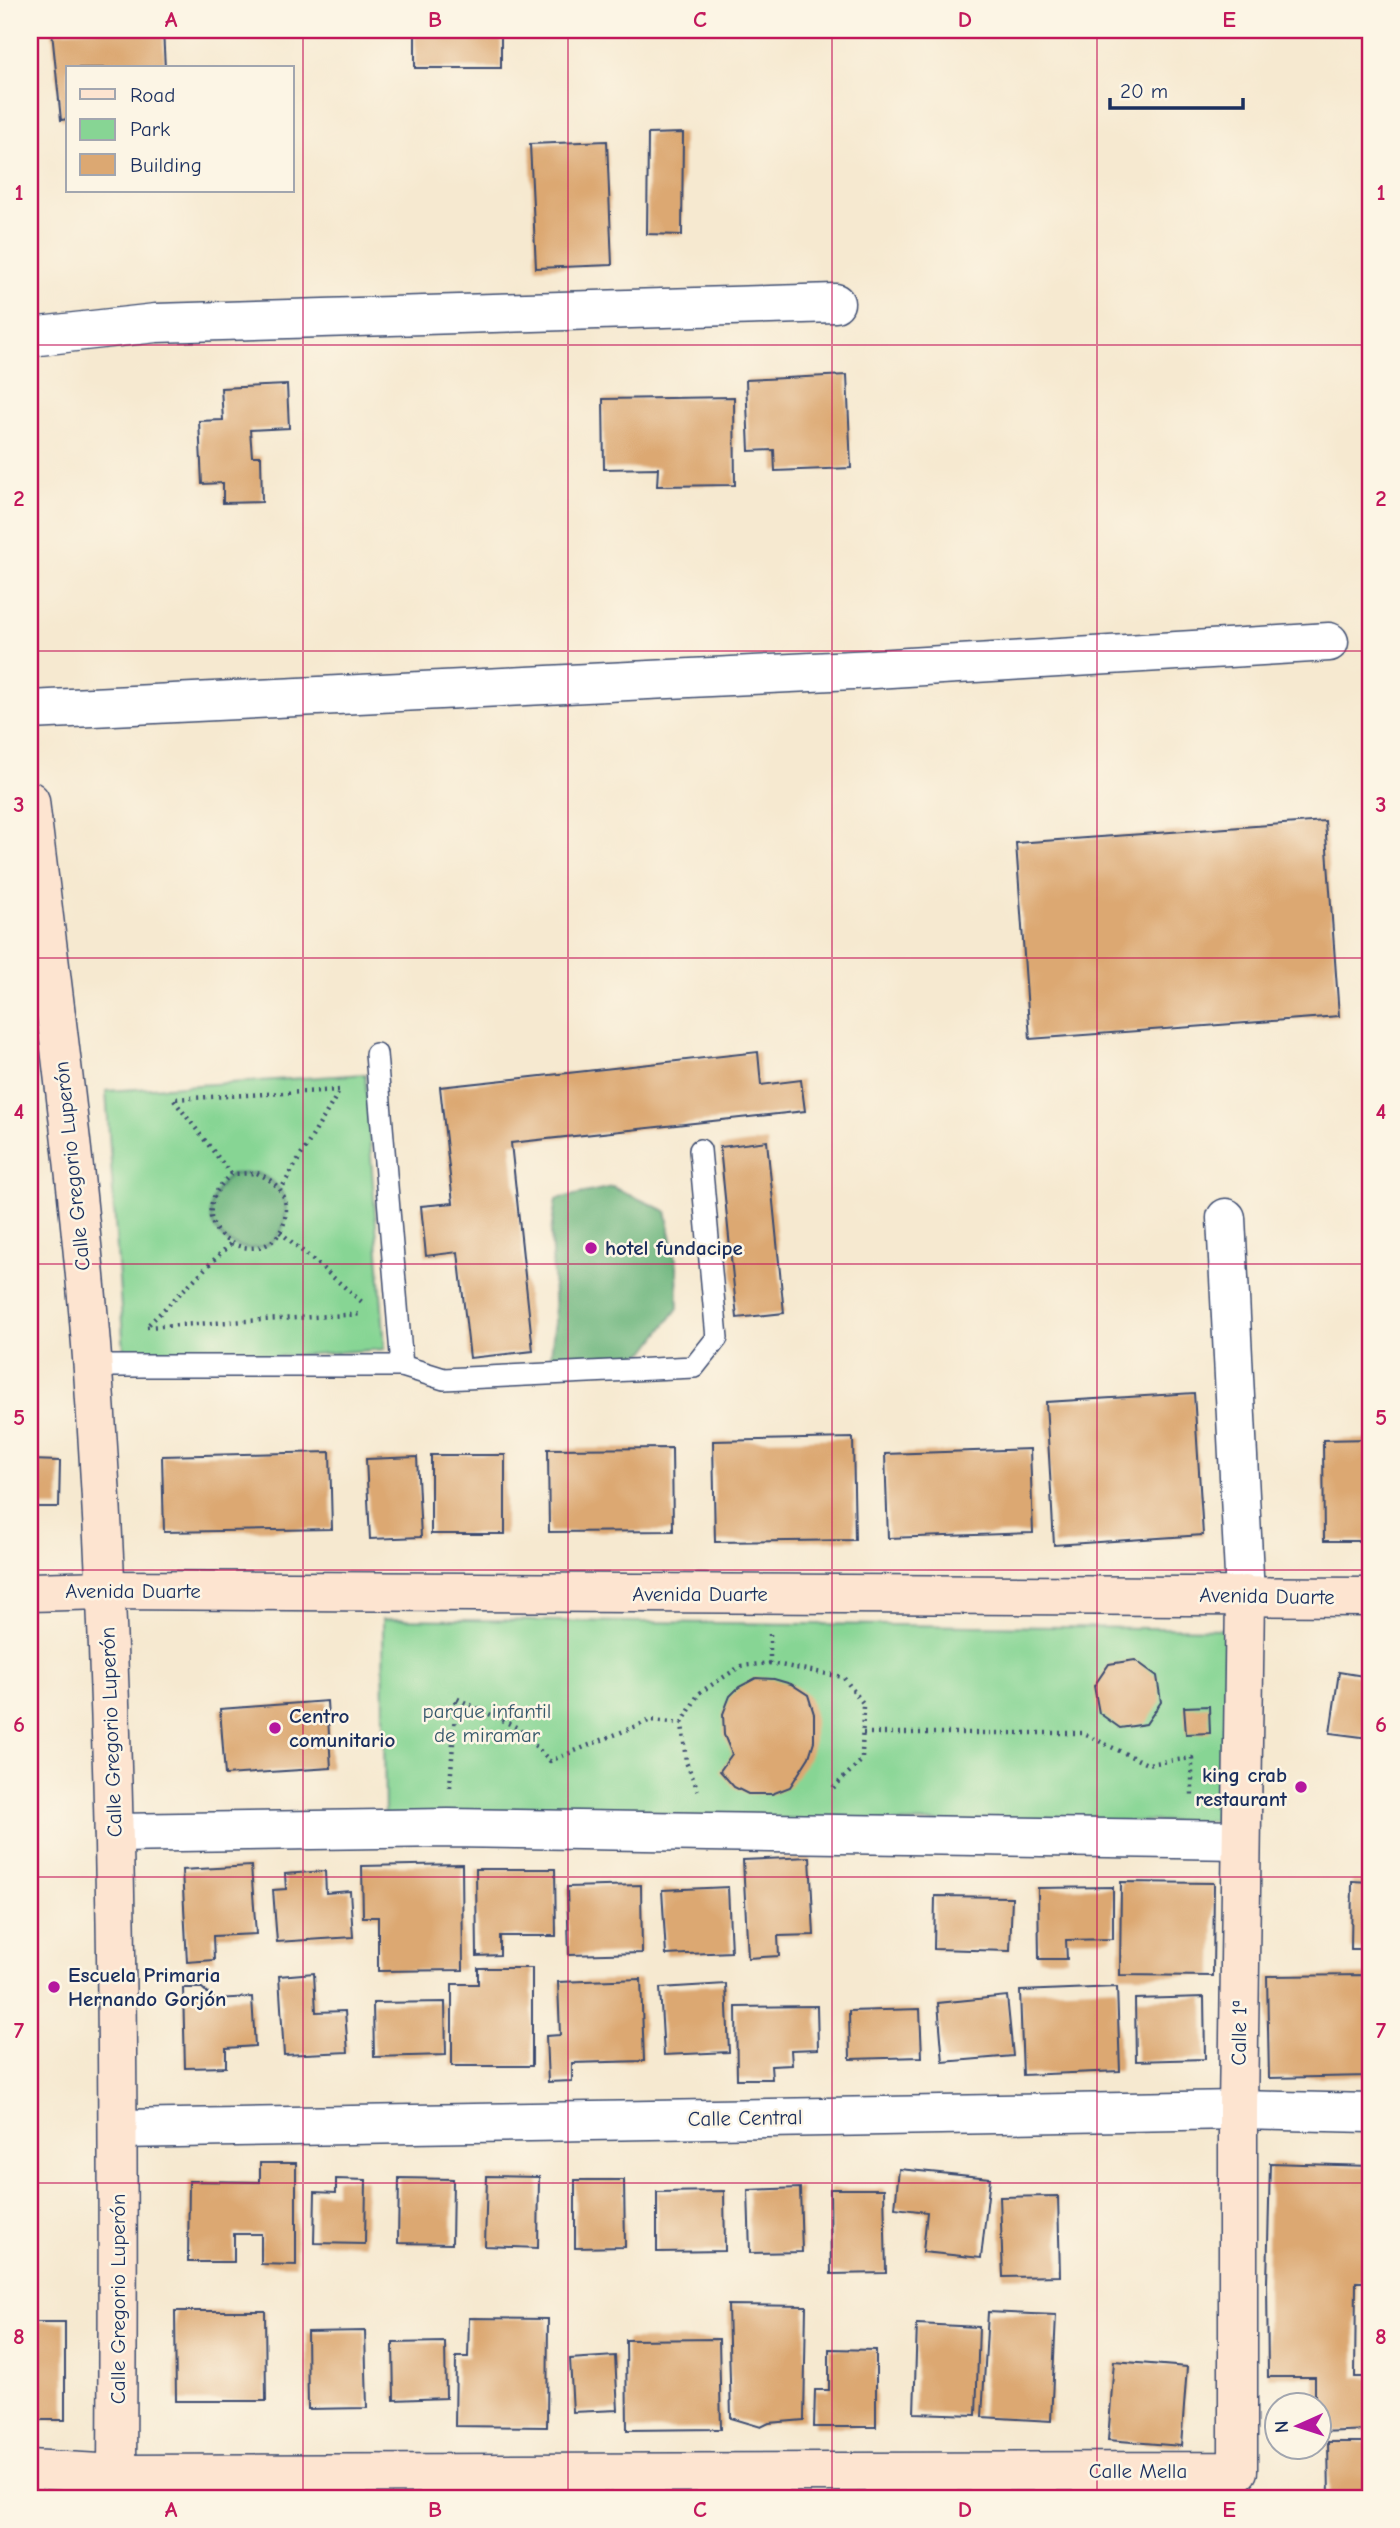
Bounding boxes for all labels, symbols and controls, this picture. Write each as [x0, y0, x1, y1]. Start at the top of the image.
text: A [165, 6, 178, 33]
text: B [428, 6, 442, 33]
text: C [693, 6, 707, 33]
text: D [958, 6, 972, 33]
text: E [1222, 6, 1236, 33]
legend [66, 66, 294, 192]
scale bar [1110, 66, 1242, 110]
text: 20 m [1120, 79, 1168, 103]
text: Road [130, 83, 175, 107]
text: Park [130, 117, 170, 141]
text: Building [130, 153, 202, 177]
text: 1 [14, 179, 24, 206]
text: 1 [1376, 179, 1386, 206]
text: 2 [13, 485, 25, 512]
text: 2 [1375, 485, 1387, 512]
text: 3 [13, 791, 25, 818]
text: 3 [1375, 791, 1387, 818]
street label: Calle Gregorio Luperón [49, 1060, 95, 1272]
text: 4 [14, 1098, 25, 1125]
text: 4 [1376, 1098, 1387, 1125]
place label: hotel fundacipe [605, 1236, 743, 1260]
marker: hotel fundacipe [583, 1240, 599, 1256]
text: 5 [13, 1404, 25, 1431]
text: 5 [1375, 1404, 1387, 1431]
street label: Avenida Duarte [65, 1579, 201, 1603]
street label: Avenida Duarte [632, 1582, 768, 1606]
street label: Avenida Duarte [1199, 1583, 1335, 1609]
street label: Calle Gregorio Luperón [95, 1626, 127, 1838]
park label: parque infantil de miramar [423, 1699, 551, 1747]
place label: Centro comunitario [289, 1704, 395, 1752]
text: 6 [13, 1711, 25, 1738]
text: 6 [1375, 1711, 1387, 1738]
marker: Centro comunitario [267, 1720, 283, 1736]
place label: king crab restaurant [1195, 1763, 1288, 1811]
marker: king crab restaurant [1293, 1779, 1309, 1795]
place label: Escuela Primaria Hernando Gorjón [68, 1963, 226, 2011]
marker: Escuela Primaria Hernando Gorjón [46, 1979, 62, 1995]
street label: Calle 1ª [1226, 2000, 1252, 2066]
text: 7 [14, 2017, 25, 2044]
text: 7 [1376, 2017, 1387, 2044]
street label: Calle Central [687, 2105, 803, 2131]
street label: Calle Gregorio Luperón [106, 2194, 130, 2404]
text: 8 [13, 2323, 25, 2350]
text: 8 [1375, 2323, 1387, 2350]
north arrow [1264, 2392, 1334, 2462]
text: N [1271, 2420, 1293, 2434]
street label: Calle Mella [1089, 2459, 1187, 2483]
text: A [165, 2496, 178, 2523]
text: B [428, 2496, 442, 2523]
text: C [693, 2496, 707, 2523]
text: D [958, 2496, 972, 2523]
text: E [1222, 2496, 1236, 2523]

